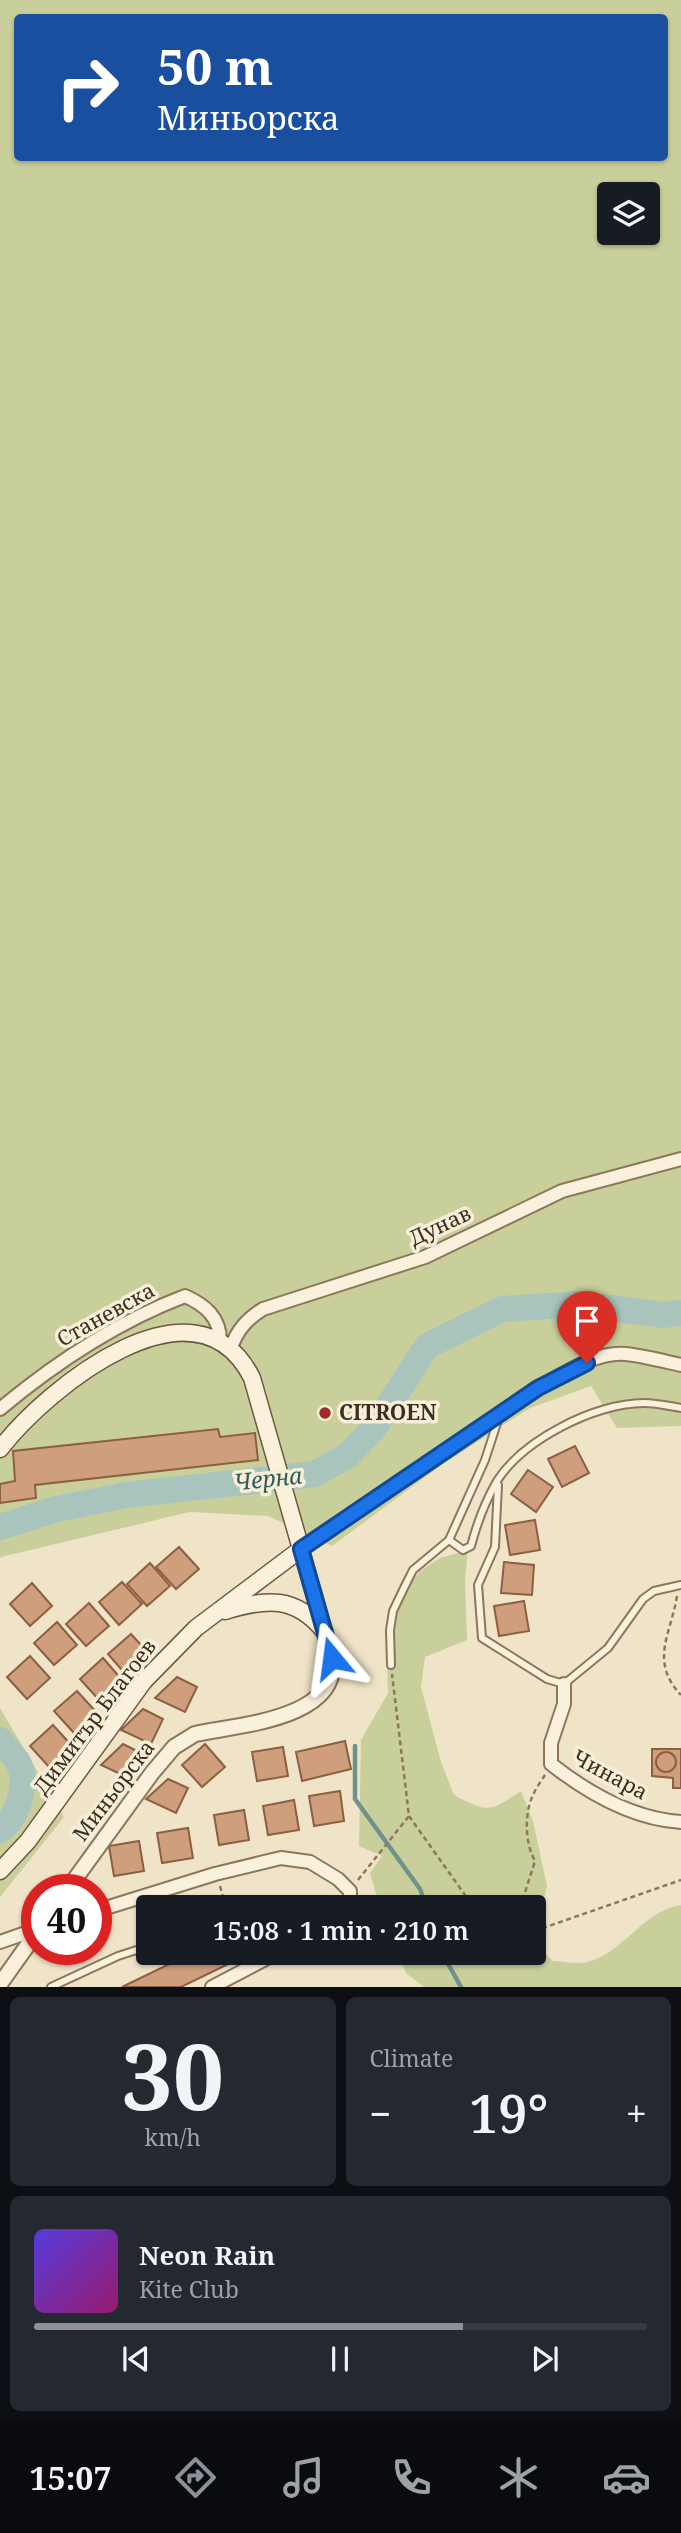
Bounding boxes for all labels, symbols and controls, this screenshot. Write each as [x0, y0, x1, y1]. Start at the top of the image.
text: 50 m [157, 33, 273, 99]
icon: right [42, 42, 133, 133]
text: Миньорска [157, 96, 340, 139]
map controls [597, 182, 660, 245]
button: layers [597, 182, 660, 245]
street label: Дунав [404, 1199, 475, 1252]
street label: Станевска [52, 1276, 159, 1352]
pin [557, 1291, 617, 1363]
icon: arrive [568, 1302, 606, 1340]
place label: CITROEN [339, 1398, 437, 1426]
marker: CITROEN [317, 1405, 333, 1421]
water label: Черна [232, 1459, 304, 1498]
position arrow [295, 1621, 369, 1695]
street label: Димитър Благоев [27, 1633, 162, 1800]
street label: Миньорска [66, 1734, 160, 1847]
street label: Чинара [568, 1743, 653, 1806]
speed limit sign: 40 [21, 1874, 112, 1965]
text: 15:08 · 1 min · 210 m [213, 1912, 469, 1948]
text: 30 [121, 2013, 224, 2137]
text: Climate [370, 2042, 453, 2074]
text: 19° [469, 2077, 548, 2148]
text: − [370, 2087, 392, 2139]
text: + [626, 2087, 647, 2139]
text: km/h [145, 2121, 201, 2153]
text: Neon Rain [139, 2237, 275, 2273]
text: Kite Club [139, 2273, 239, 2305]
icon: previous [117, 2340, 155, 2378]
icon: pause [321, 2340, 359, 2378]
icon: next [526, 2340, 564, 2378]
icon: directions [171, 2453, 220, 2502]
icon: music [279, 2453, 328, 2502]
icon: phone [387, 2453, 436, 2502]
icon: climate [494, 2453, 543, 2502]
icon: car [602, 2453, 651, 2502]
text: 15:07 [29, 2456, 112, 2499]

